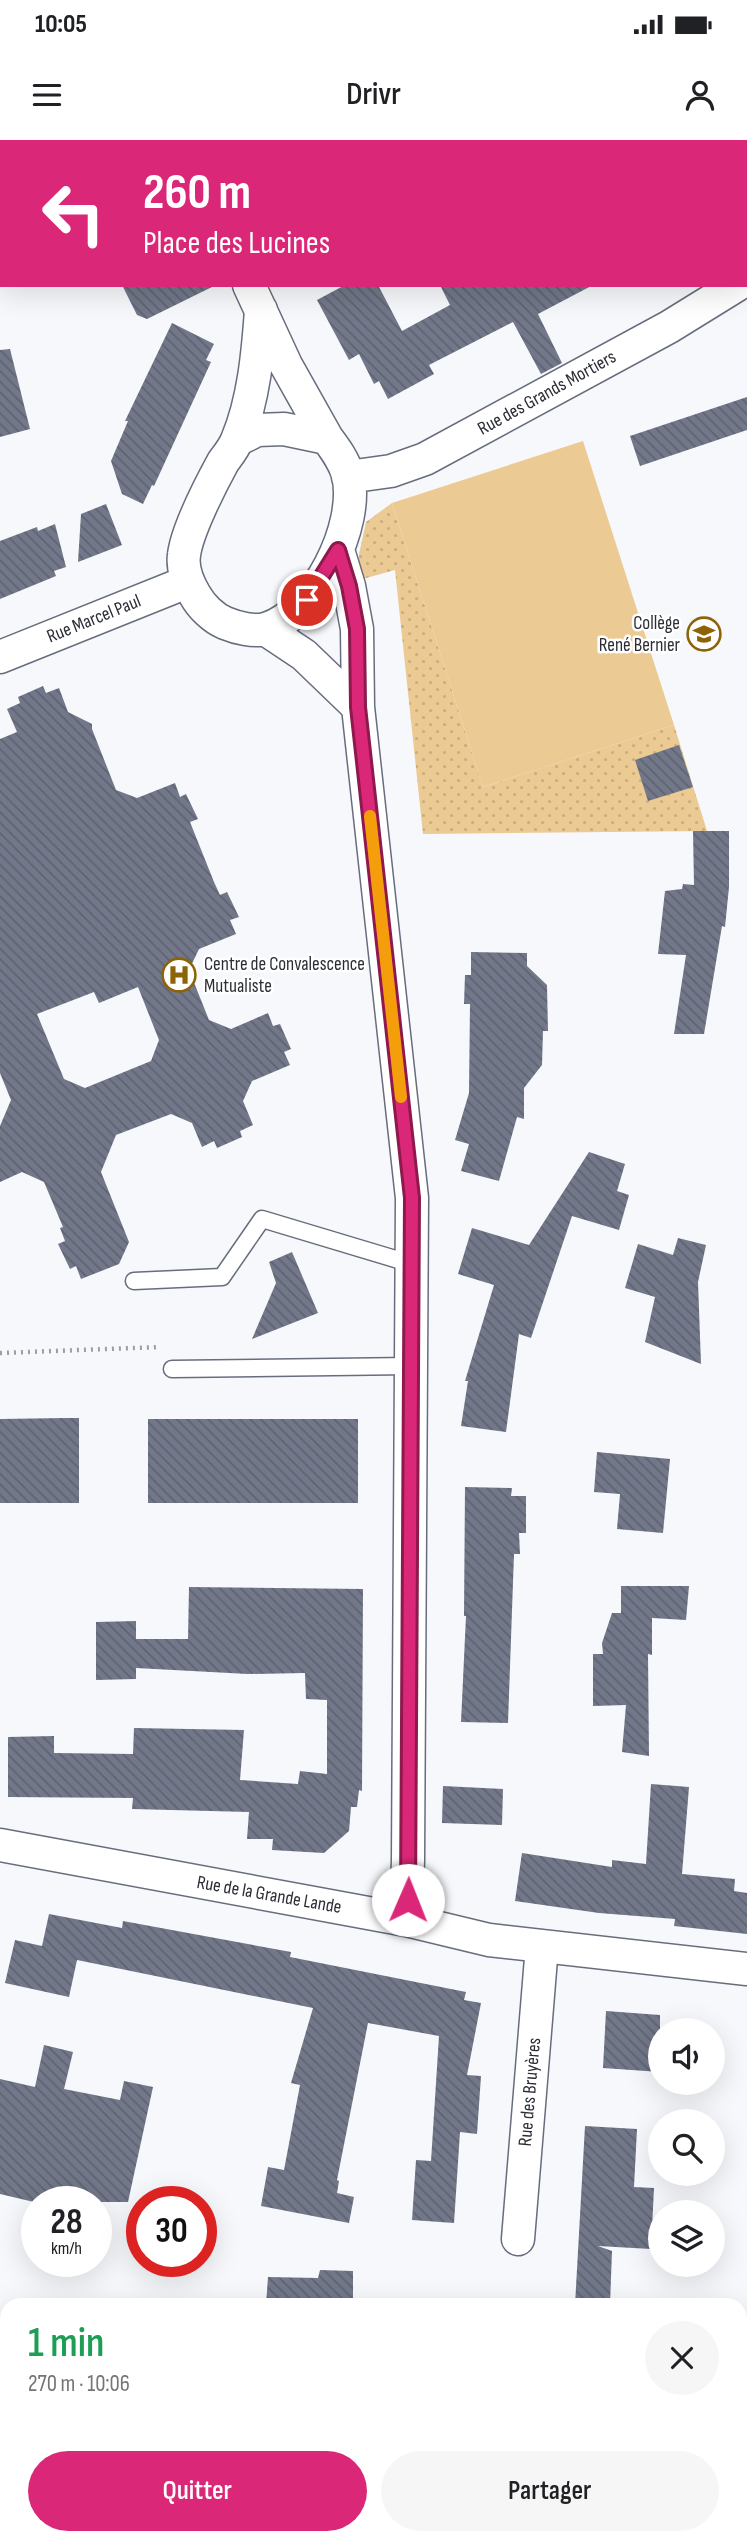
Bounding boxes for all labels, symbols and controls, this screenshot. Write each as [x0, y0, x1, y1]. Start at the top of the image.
text: 10:05 [35, 9, 87, 40]
text: Drivr [346, 75, 401, 114]
icon: menu [28, 76, 66, 114]
icon: person [681, 76, 719, 114]
text: 260 m [143, 164, 251, 223]
icon: left [28, 168, 119, 259]
text: Place des Lucines [143, 224, 330, 263]
street label: Rue des Grands Mortiers [474, 345, 620, 441]
pin [277, 570, 337, 630]
icon: arrive [288, 581, 326, 619]
street label: Rue Marcel Paul [44, 590, 144, 648]
place label: Collège René Bernier [599, 612, 681, 657]
school or university icon: Collège René Bernier [685, 615, 723, 653]
place label: Centre de Convalescence Mutualiste [204, 953, 365, 998]
hospital icon: Centre de Convalescence Mutualiste [160, 956, 198, 994]
position arrow [371, 1863, 445, 1937]
street label: Rue de la Grande Lande [195, 1871, 343, 1919]
map controls [648, 2018, 725, 2277]
button: sound [648, 2018, 725, 2095]
street label: Rue des Bruyères [514, 2036, 546, 2147]
button: search [648, 2109, 725, 2186]
speed limit sign: 30 [126, 2186, 217, 2277]
button: layers [648, 2200, 725, 2277]
text: 28 [51, 2201, 82, 2244]
text: km/h [51, 2238, 82, 2259]
text: 1 min [28, 2318, 104, 2369]
button: close [645, 2321, 719, 2395]
text: 270 m · 10:06 [28, 2370, 130, 2398]
button: Quitter [28, 2451, 367, 2531]
button: Partager [381, 2451, 719, 2531]

